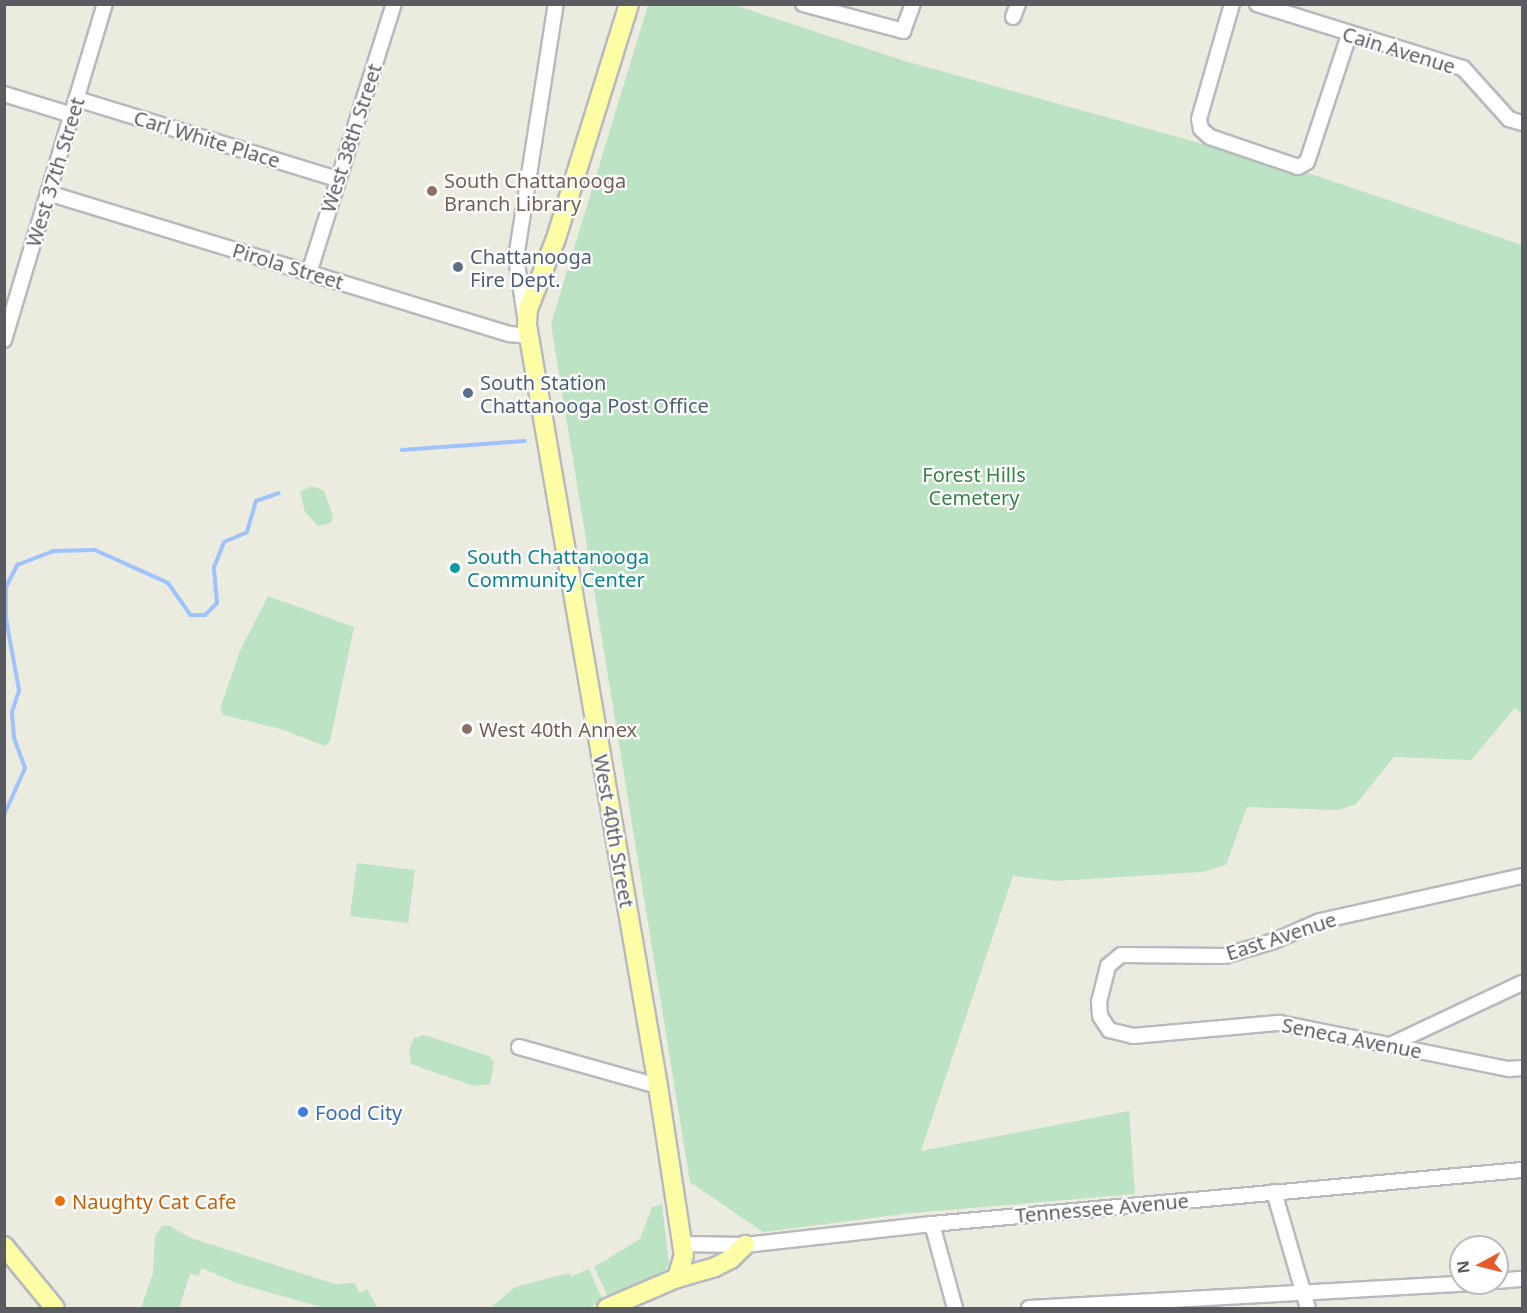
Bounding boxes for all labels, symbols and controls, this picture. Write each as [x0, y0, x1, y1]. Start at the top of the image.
street label: Cain Avenue [1340, 21, 1458, 79]
street label: West 38th Street [316, 61, 386, 215]
street label: West 37th Street [21, 94, 89, 250]
street label: Carl White Place [131, 105, 283, 173]
place label: South Chattanooga Branch Library [444, 168, 626, 215]
marker: South Chattanooga Branch Library [425, 184, 439, 198]
street label: Pirola Street [230, 238, 346, 294]
place label: Chattanooga Fire Dept. [470, 244, 592, 291]
marker: Chattanooga Fire Dept. [451, 260, 465, 274]
place label: South Station Chattanooga Post Office [480, 370, 709, 417]
marker: South Station Chattanooga Post Office [461, 386, 475, 400]
park label: Forest Hills Cemetery [922, 462, 1026, 509]
place label: South Chattanooga Community Center [467, 544, 649, 591]
marker: South Chattanooga Community Center [448, 561, 462, 575]
place label: West 40th Annex [479, 717, 637, 741]
marker: West 40th Annex [460, 722, 474, 736]
street label: West 40th Street [589, 753, 639, 909]
street label: East Avenue [1223, 907, 1339, 965]
street label: Seneca Avenue [1280, 1013, 1424, 1063]
place label: Food City [315, 1100, 402, 1124]
marker: Food City [296, 1105, 310, 1119]
street label: Tennessee Avenue [1014, 1188, 1190, 1228]
place label: Naughty Cat Cafe [72, 1189, 236, 1213]
marker: Naughty Cat Cafe [53, 1194, 67, 1208]
north arrow [1449, 1235, 1509, 1295]
text: N [1451, 1259, 1475, 1275]

